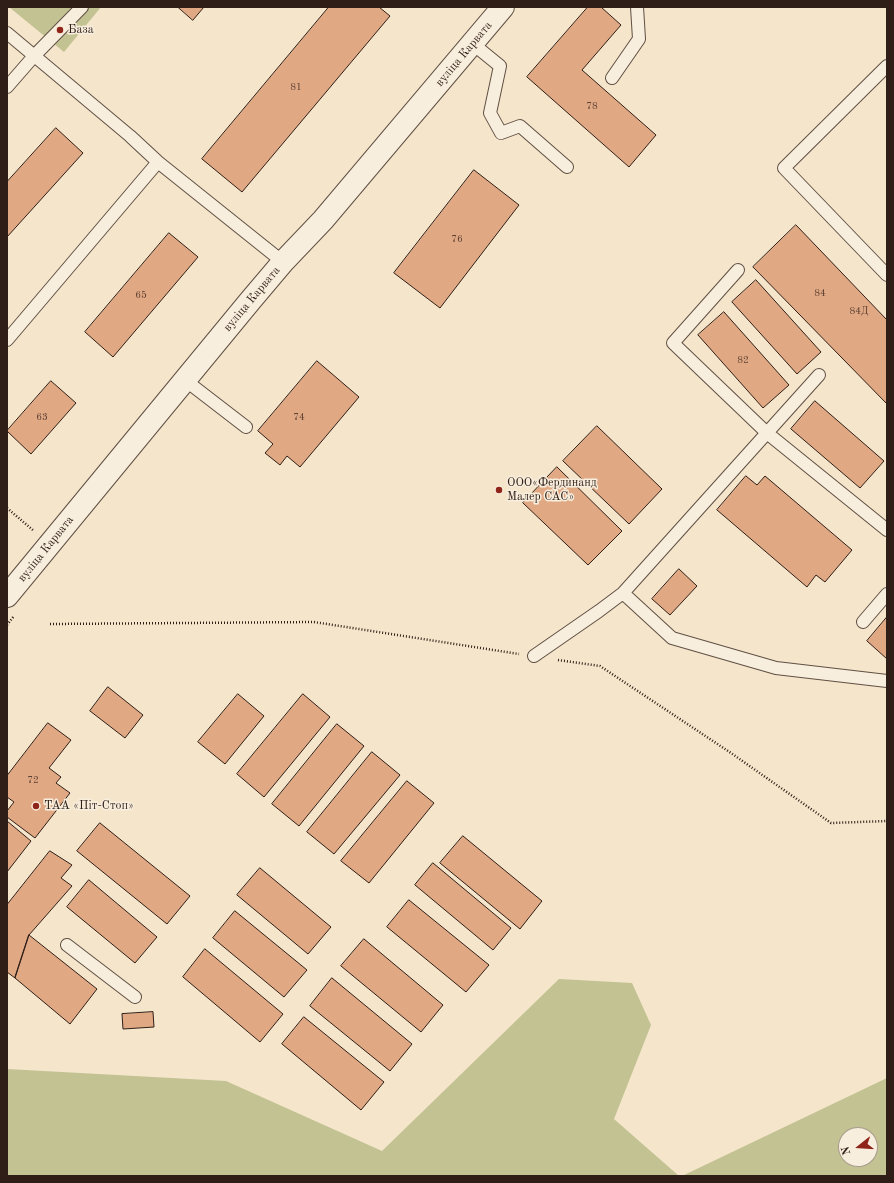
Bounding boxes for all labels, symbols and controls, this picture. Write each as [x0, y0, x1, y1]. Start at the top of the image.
street label: вуліца Карвата [433, 18, 495, 90]
place label: База [68, 23, 94, 37]
marker: База [55, 25, 65, 35]
house number: 81 [290, 81, 302, 93]
house number: 78 [586, 100, 598, 112]
house number: 76 [451, 233, 463, 245]
street label: вуліца Карвата [221, 263, 283, 335]
house number: 84 [814, 287, 826, 299]
house number: 65 [135, 289, 147, 301]
house number: 84Д [850, 305, 868, 317]
house number: 82 [737, 354, 749, 366]
house number: 63 [36, 411, 48, 423]
house number: 74 [293, 411, 305, 423]
place label: ООО«Фердинанд Малер САС» [507, 476, 597, 504]
marker: ООО«Фердинанд Малер САС» [494, 485, 504, 495]
street label: вуліца Карвата [15, 513, 77, 585]
house number: 72 [27, 774, 39, 786]
place label: ТАА «Піт-Стоп» [44, 799, 134, 813]
marker: ТАА «Піт-Стоп» [31, 801, 41, 811]
north arrow [838, 1127, 878, 1167]
text: N [841, 1145, 853, 1156]

